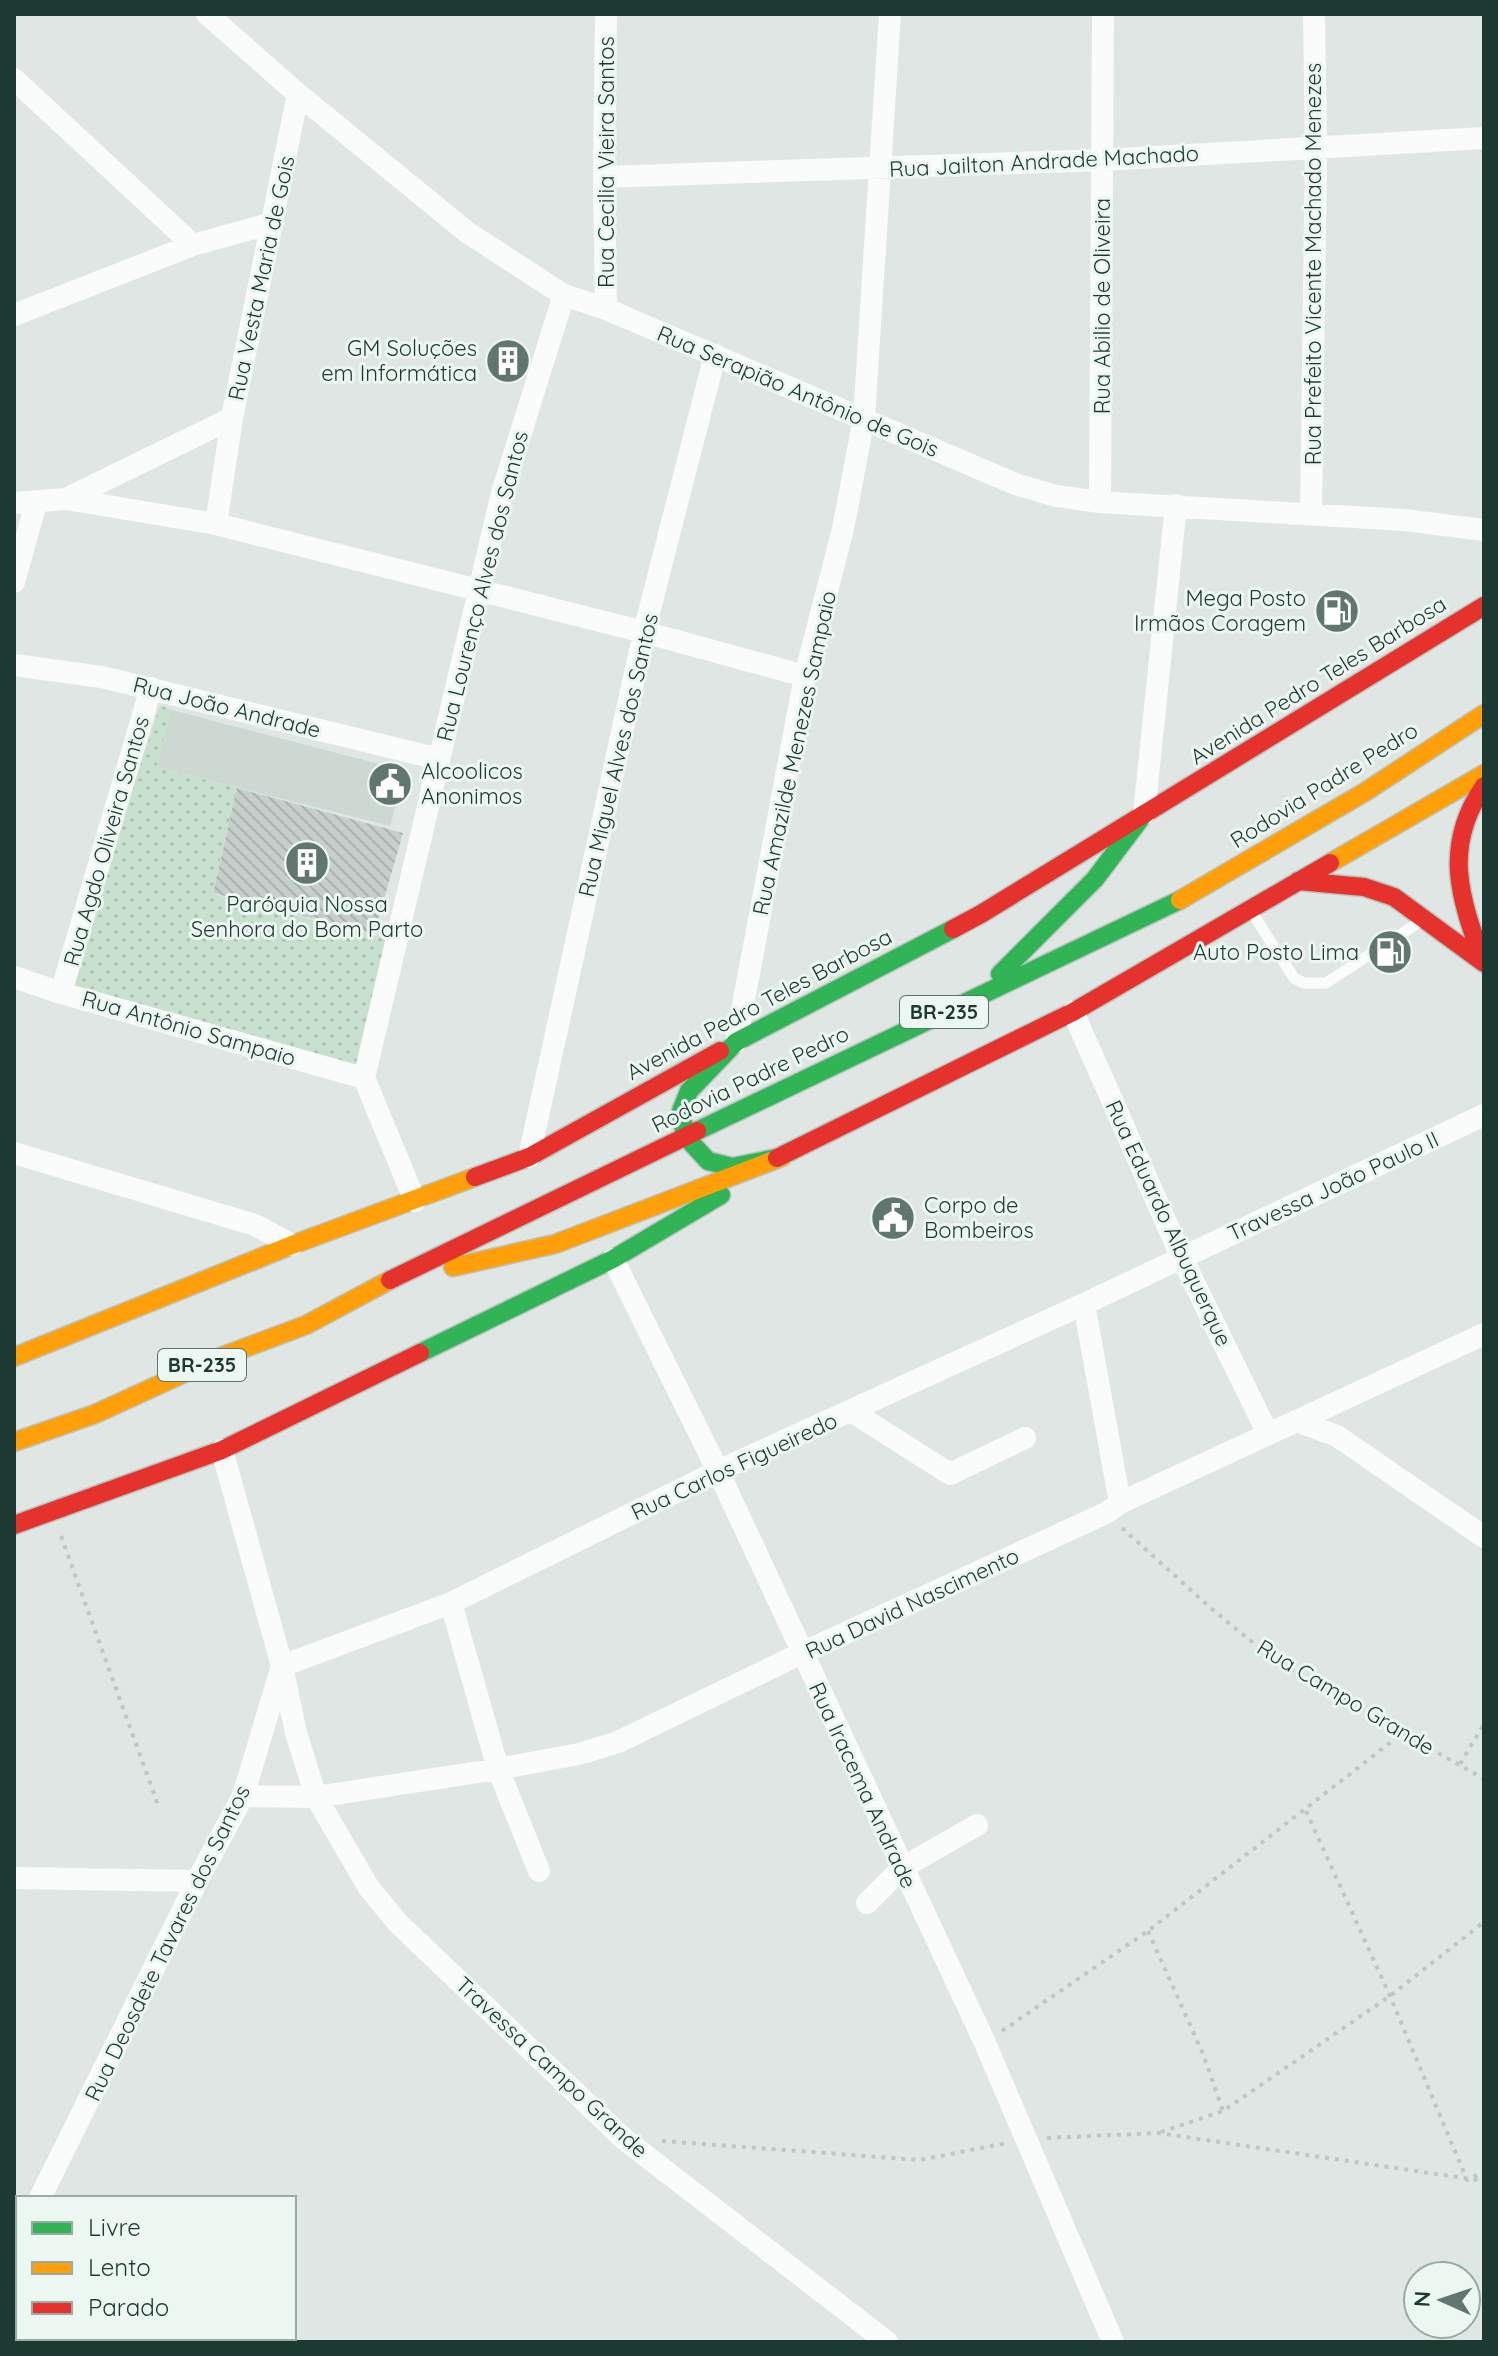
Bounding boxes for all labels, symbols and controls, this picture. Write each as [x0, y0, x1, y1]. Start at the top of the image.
street label: Rua Cecilia Vieira Santos [592, 36, 620, 288]
street label: Rua Prefeito Vicente Machado Menezes [1299, 63, 1327, 465]
street label: Rua Jailton Andrade Machado [888, 139, 1200, 183]
street label: Rua Vesta Maria de Gois [221, 153, 301, 403]
street label: Rua Abilio de Oliveira [1088, 198, 1116, 414]
street label: Rua Serapião Antônio de Gois [653, 319, 943, 463]
place label: GM Soluções em Informática [321, 334, 477, 387]
building icon: GM Soluções em Informática [484, 337, 532, 385]
street label: Rua Lourenço Alves dos Santos [430, 428, 534, 744]
place label: Mega Posto Irmãos Coragem [1134, 584, 1306, 637]
fuel station icon: Mega Posto Irmãos Coragem [1313, 587, 1361, 635]
street label: Rua Amazilde Menezes Sampaio [746, 588, 842, 918]
street label: Avenida Pedro Teles Barbosa [1185, 589, 1451, 771]
street label: Rua Miguel Alves dos Santos [572, 610, 664, 900]
street label: Rua João Andrade [130, 670, 324, 744]
street label: Rua Agdo Oliveira Santos [57, 713, 155, 969]
street label: Rodovia Padre Pedro [1225, 716, 1423, 854]
place label: Alcoolicos Anonimos [421, 757, 523, 810]
public building icon: Alcoolicos Anonimos [366, 760, 414, 808]
building icon: Paróquia Nossa Senhora do Bom Parto [283, 839, 331, 887]
place label: Paróquia Nossa Senhora do Bom Parto [191, 890, 423, 943]
street label: Avenida Pedro Teles Barbosa [621, 922, 897, 1086]
fuel station icon: Auto Posto Lima [1366, 928, 1414, 976]
place label: Auto Posto Lima [1193, 938, 1359, 966]
street label: Rua Antônio Sampaio [79, 984, 299, 1072]
road number: BR-235 [900, 996, 988, 1028]
street label: Rodovia Padre Pedro [647, 1019, 853, 1139]
street label: Rua Eduardo Albuquerque [1100, 1095, 1238, 1351]
street label: Travessa João Paulo II [1223, 1125, 1443, 1247]
place label: Corpo de Bombeiros [924, 1191, 1034, 1244]
public building icon: Corpo de Bombeiros [869, 1194, 917, 1242]
road number: BR-235 [158, 1349, 246, 1381]
street label: Rua Carlos Figueiredo [626, 1406, 842, 1526]
street label: Rua David Nascimento [801, 1541, 1023, 1665]
street label: Rua Campo Grande [1252, 1633, 1440, 1761]
street label: Rua Iracema Andrade [803, 1677, 923, 1893]
street label: Rua Deosdete Tavares dos Santos [78, 1780, 256, 2106]
street label: Travessa Campo Grande [450, 1970, 654, 2164]
legend [16, 2196, 296, 2340]
text: Livre [88, 2212, 141, 2242]
text: Lento [88, 2252, 151, 2282]
north arrow [1402, 2260, 1482, 2340]
text: N [1408, 2290, 1436, 2308]
text: Parado [88, 2292, 169, 2322]

